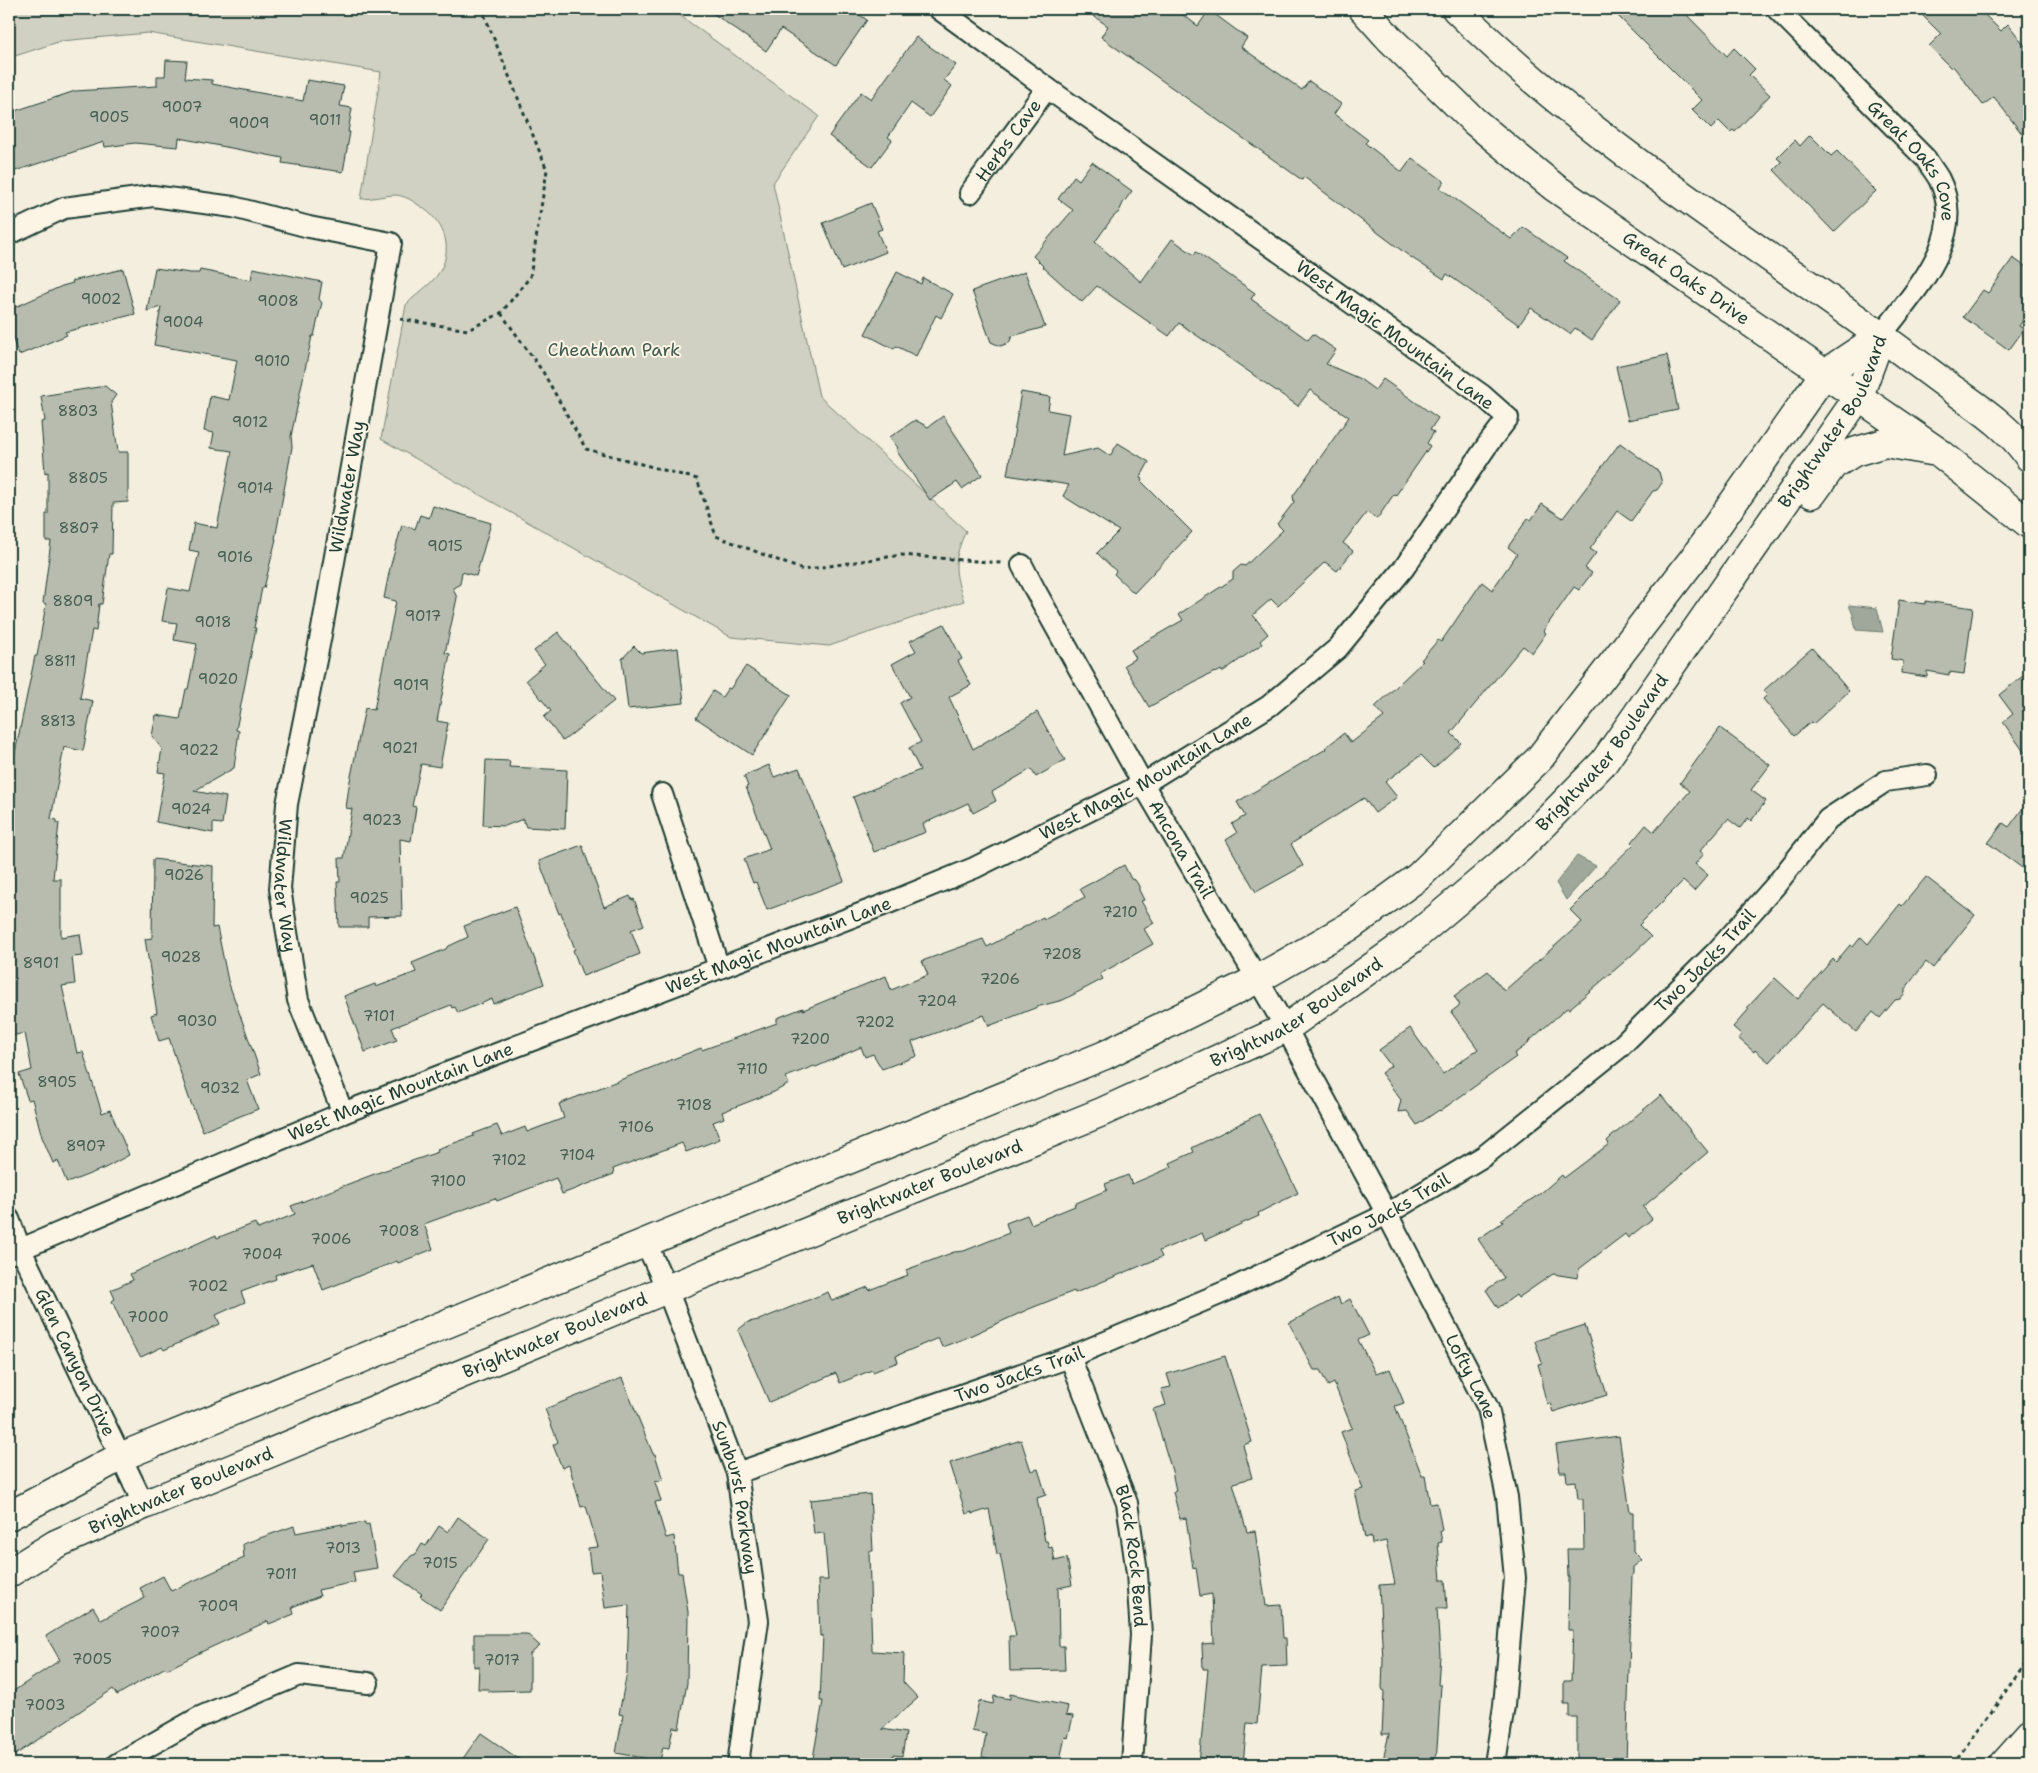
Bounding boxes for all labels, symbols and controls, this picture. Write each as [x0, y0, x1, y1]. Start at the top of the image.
street label: Herbs Cave [970, 94, 1047, 187]
street label: Great Oaks Cove [1862, 95, 1960, 222]
house number: 9007 [162, 97, 202, 117]
house number: 9005 [89, 107, 129, 127]
house number: 9011 [309, 110, 341, 130]
house number: 9009 [228, 113, 270, 133]
street label: Great Oaks Drive [1618, 226, 1755, 330]
street label: West Magic Mountain Lane [1291, 255, 1499, 415]
house number: 9002 [81, 289, 121, 309]
house number: 9008 [257, 291, 299, 311]
house number: 9004 [162, 312, 204, 332]
street label: Brightwater Boulevard [1773, 332, 1892, 513]
park label: Cheatham Park [548, 338, 680, 362]
house number: 9010 [254, 351, 290, 371]
house number: 8803 [58, 401, 98, 421]
house number: 9012 [232, 412, 268, 432]
street label: Wildwater Way [323, 419, 371, 555]
house number: 8805 [68, 468, 108, 488]
house number: 9014 [237, 478, 273, 498]
house number: 8807 [59, 518, 99, 538]
house number: 9015 [427, 536, 463, 556]
house number: 9016 [217, 547, 253, 567]
house number: 8809 [53, 591, 93, 611]
house number: 9017 [405, 606, 441, 626]
house number: 9018 [195, 612, 231, 632]
house number: 8811 [44, 651, 76, 671]
house number: 9020 [198, 669, 238, 689]
street label: Brightwater Boulevard [1531, 669, 1674, 837]
house number: 9019 [393, 675, 429, 695]
street label: West Magic Mountain Lane [1035, 708, 1256, 846]
house number: 8813 [40, 711, 76, 731]
house number: 9021 [382, 738, 418, 758]
house number: 9022 [179, 740, 219, 760]
street label: Ancona Trail [1143, 796, 1220, 903]
house number: 9024 [171, 799, 211, 819]
house number: 9023 [362, 810, 402, 830]
street label: Wildwater Way [268, 818, 302, 954]
house number: 9026 [164, 865, 204, 885]
house number: 9025 [349, 888, 389, 908]
street label: West Magic Mountain Lane [662, 891, 895, 1000]
house number: 7210 [1102, 902, 1138, 922]
street label: Two Jacks Trail [1649, 903, 1761, 1018]
house number: 7208 [1042, 944, 1082, 964]
house number: 9028 [161, 947, 201, 967]
street label: Brightwater Boulevard [1206, 951, 1387, 1073]
house number: 8901 [23, 953, 59, 973]
house number: 7206 [980, 969, 1020, 989]
house number: 7204 [917, 991, 957, 1011]
house number: 7101 [363, 1006, 395, 1026]
house number: 9030 [177, 1011, 217, 1031]
house number: 7202 [855, 1012, 895, 1032]
house number: 7200 [790, 1029, 830, 1049]
street label: West Magic Mountain Lane [284, 1037, 517, 1147]
house number: 7110 [736, 1059, 768, 1079]
house number: 8905 [37, 1072, 77, 1092]
house number: 9032 [200, 1078, 240, 1098]
house number: 7108 [676, 1095, 712, 1115]
house number: 7106 [618, 1117, 654, 1137]
street label: Brightwater Boulevard [834, 1134, 1026, 1230]
house number: 8907 [66, 1136, 106, 1156]
house number: 7104 [559, 1145, 595, 1165]
house number: 7102 [491, 1150, 527, 1170]
street label: Two Jacks Trail [1324, 1167, 1455, 1253]
house number: 7100 [430, 1171, 466, 1191]
house number: 7008 [378, 1221, 420, 1241]
house number: 7006 [310, 1229, 352, 1249]
house number: 7004 [241, 1244, 283, 1264]
house number: 7002 [188, 1276, 228, 1296]
street label: Glen Canyon Drive [29, 1284, 121, 1440]
street label: Brightwater Boulevard [459, 1286, 651, 1384]
house number: 7000 [127, 1307, 169, 1327]
street label: Lofty Lane [1440, 1330, 1502, 1421]
street label: Two Jacks Trail [951, 1340, 1088, 1408]
street label: Sunburst Parkway [706, 1417, 763, 1576]
street label: Brightwater Boulevard [85, 1441, 277, 1540]
street label: Black Rock Bend [1109, 1481, 1152, 1628]
house number: 7013 [325, 1538, 361, 1558]
house number: 7015 [422, 1553, 458, 1573]
house number: 7011 [265, 1564, 297, 1584]
house number: 7009 [197, 1596, 239, 1616]
house number: 7007 [140, 1622, 180, 1642]
house number: 7005 [72, 1649, 112, 1669]
house number: 7017 [484, 1650, 520, 1670]
house number: 7003 [25, 1695, 65, 1715]

